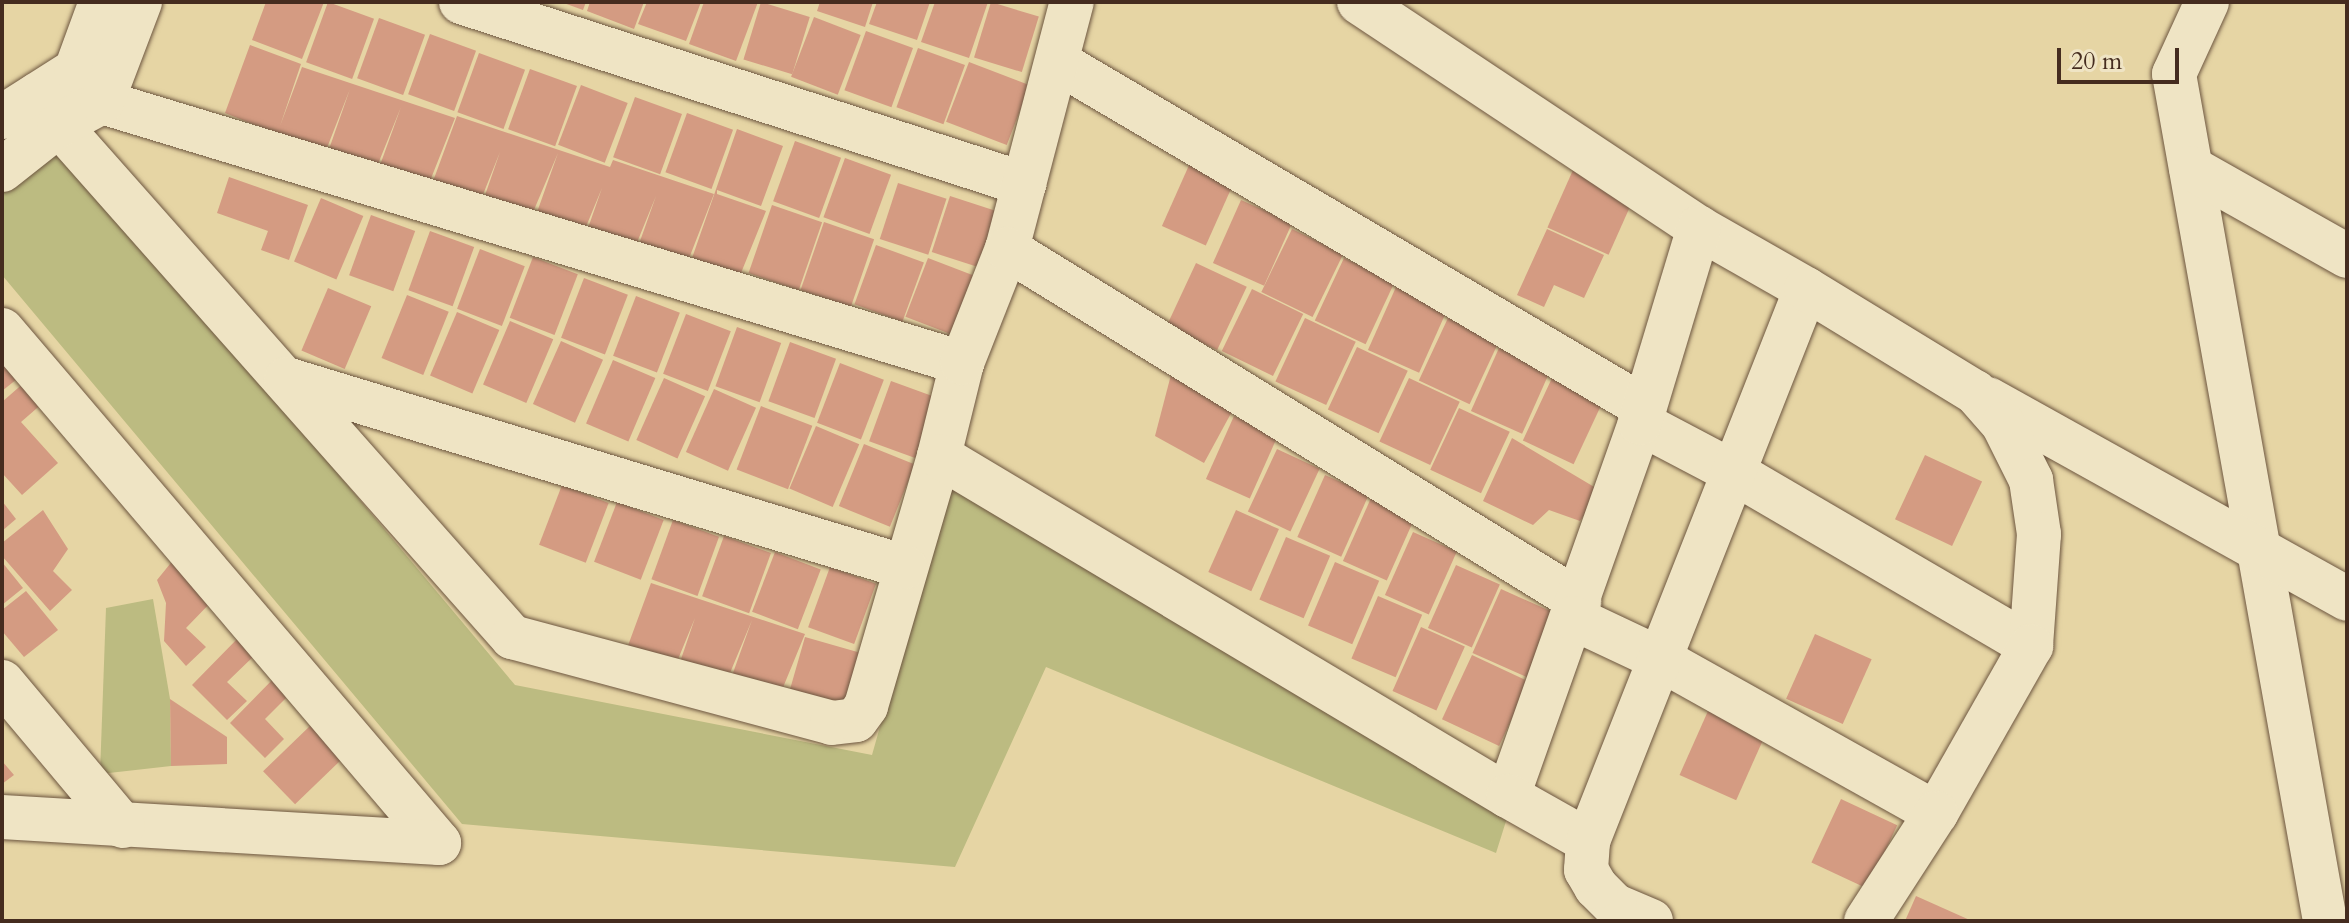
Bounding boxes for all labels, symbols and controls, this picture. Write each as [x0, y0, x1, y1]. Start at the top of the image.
scale bar [2061, 32, 2183, 82]
text: 20 m [2071, 45, 2122, 78]

